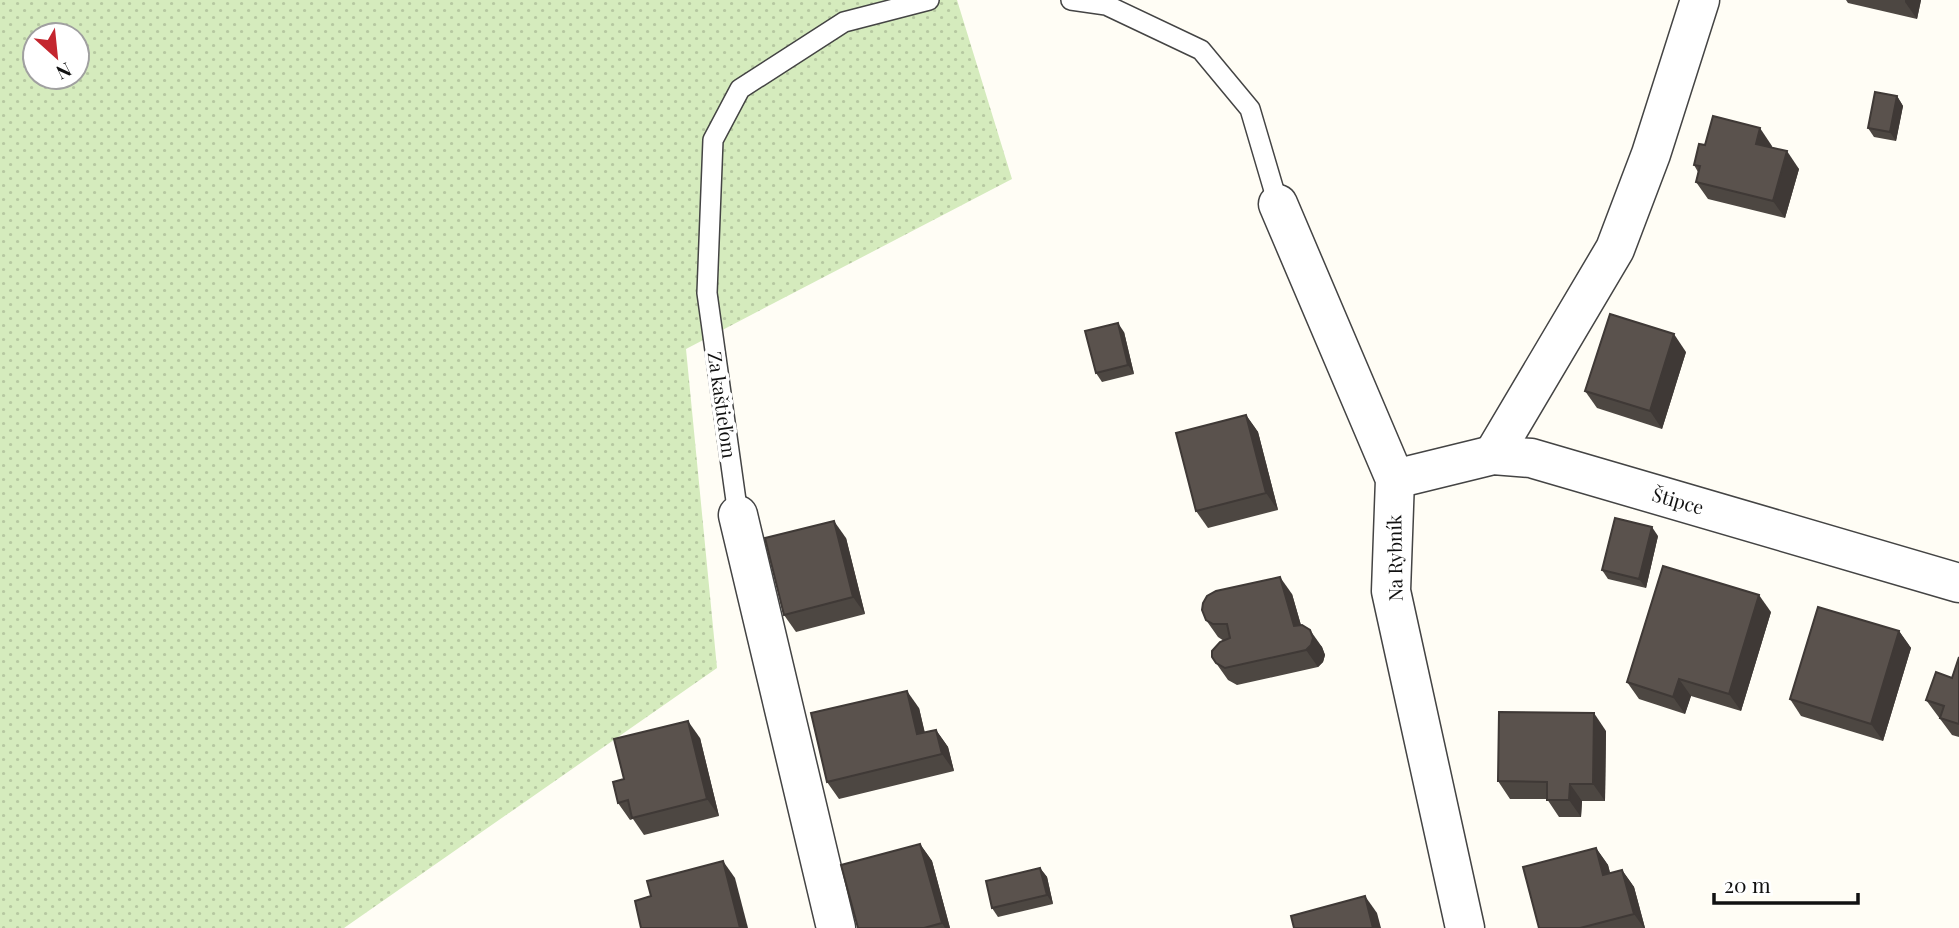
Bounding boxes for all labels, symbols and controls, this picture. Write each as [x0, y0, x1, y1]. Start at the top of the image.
north arrow [21, 21, 91, 91]
text: N [52, 57, 76, 87]
street label: Za kaštieľom [703, 350, 743, 460]
street label: Štipce [1649, 480, 1707, 520]
street label: Na Rybník [1380, 514, 1408, 602]
scale bar [1714, 862, 1857, 906]
text: 20 m [1724, 870, 1771, 898]

